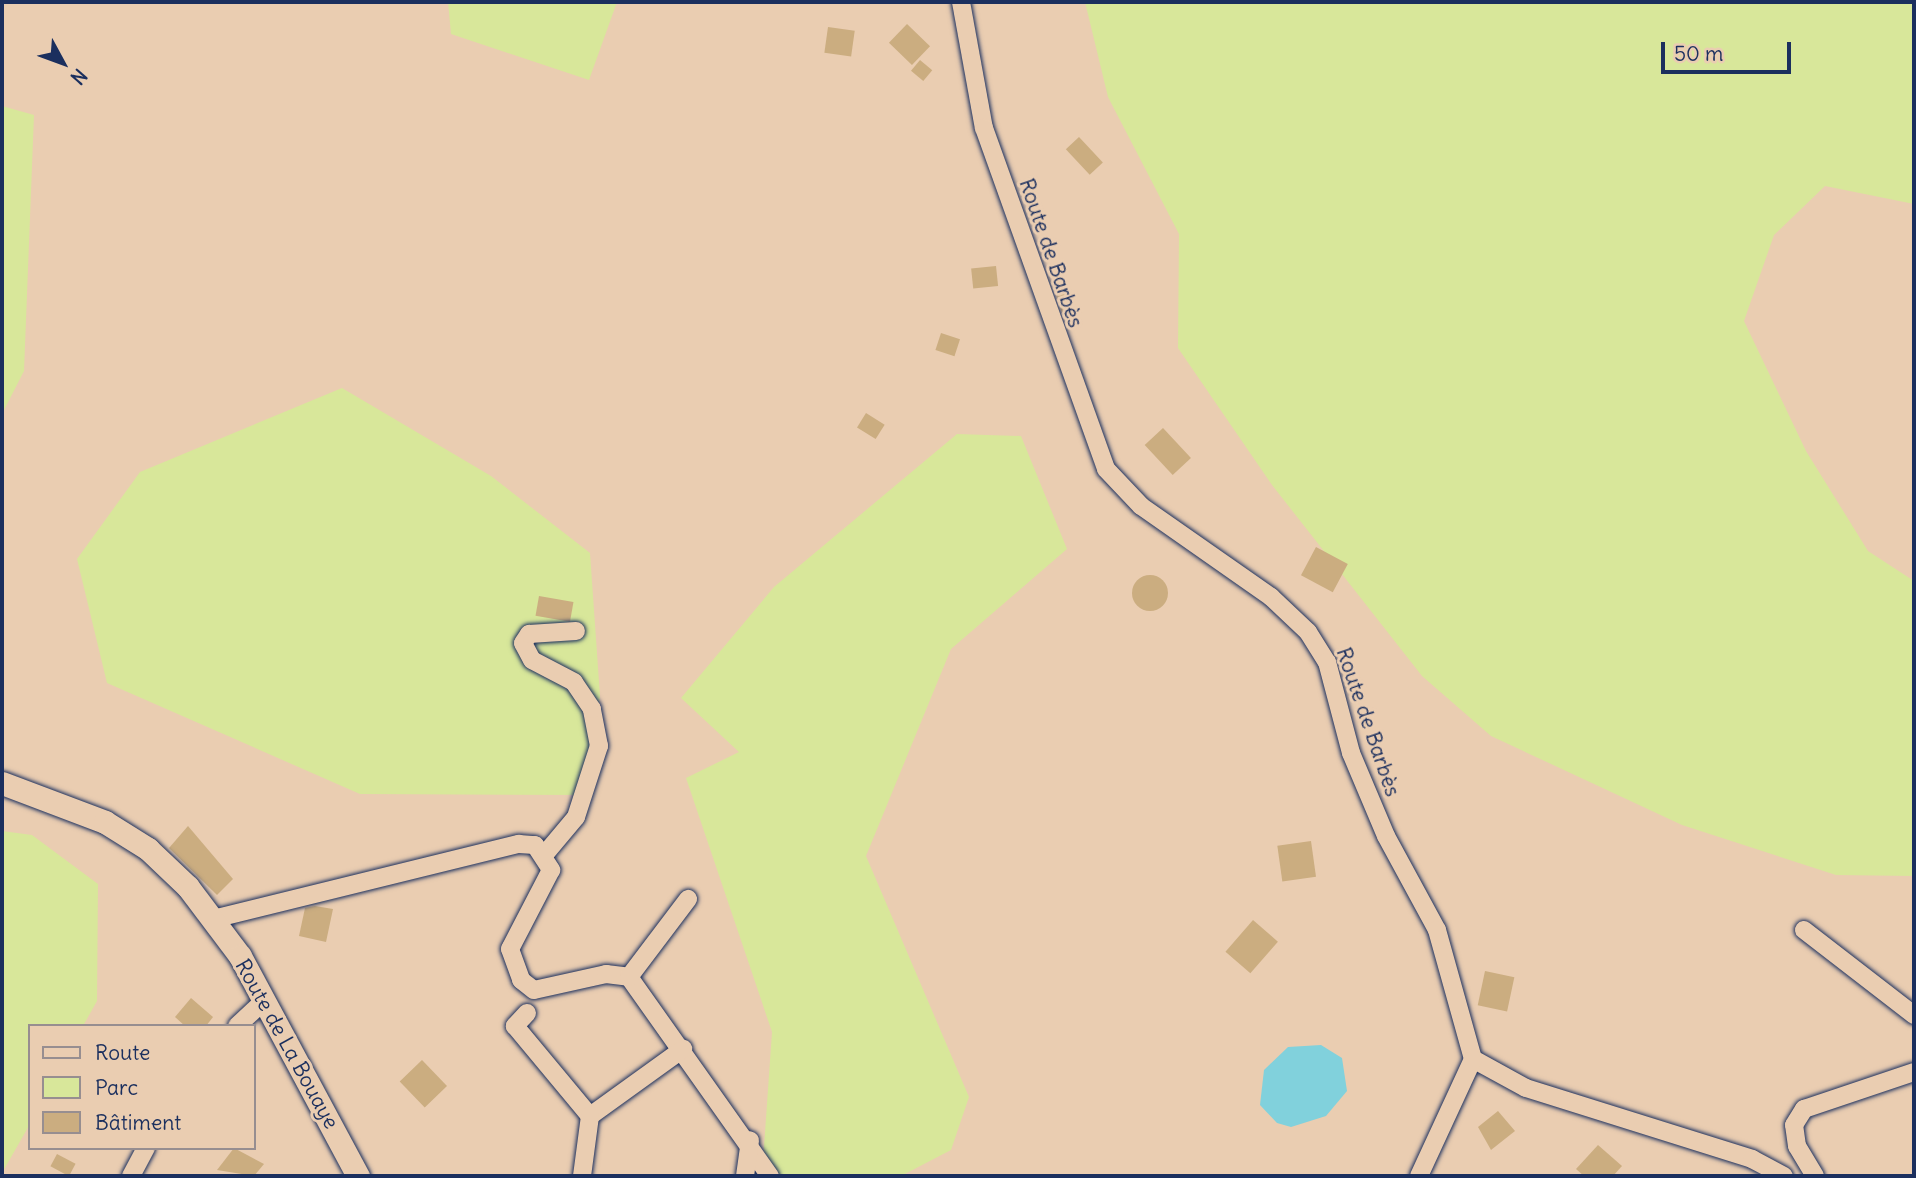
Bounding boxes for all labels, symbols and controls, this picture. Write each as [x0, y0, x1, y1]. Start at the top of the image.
north arrow [28, 28, 98, 98]
scale bar [1664, 28, 1794, 72]
text: 50 m [1674, 40, 1723, 67]
text: N [65, 64, 92, 90]
street label: Route de Barbès [1014, 175, 1088, 331]
street label: Route de Barbès [1331, 644, 1405, 800]
street label: Route de La Bouaye [230, 955, 344, 1133]
legend [28, 1024, 256, 1150]
text: Route [95, 1039, 150, 1066]
text: Parc [95, 1074, 138, 1101]
text: Bâtiment [95, 1109, 181, 1136]

